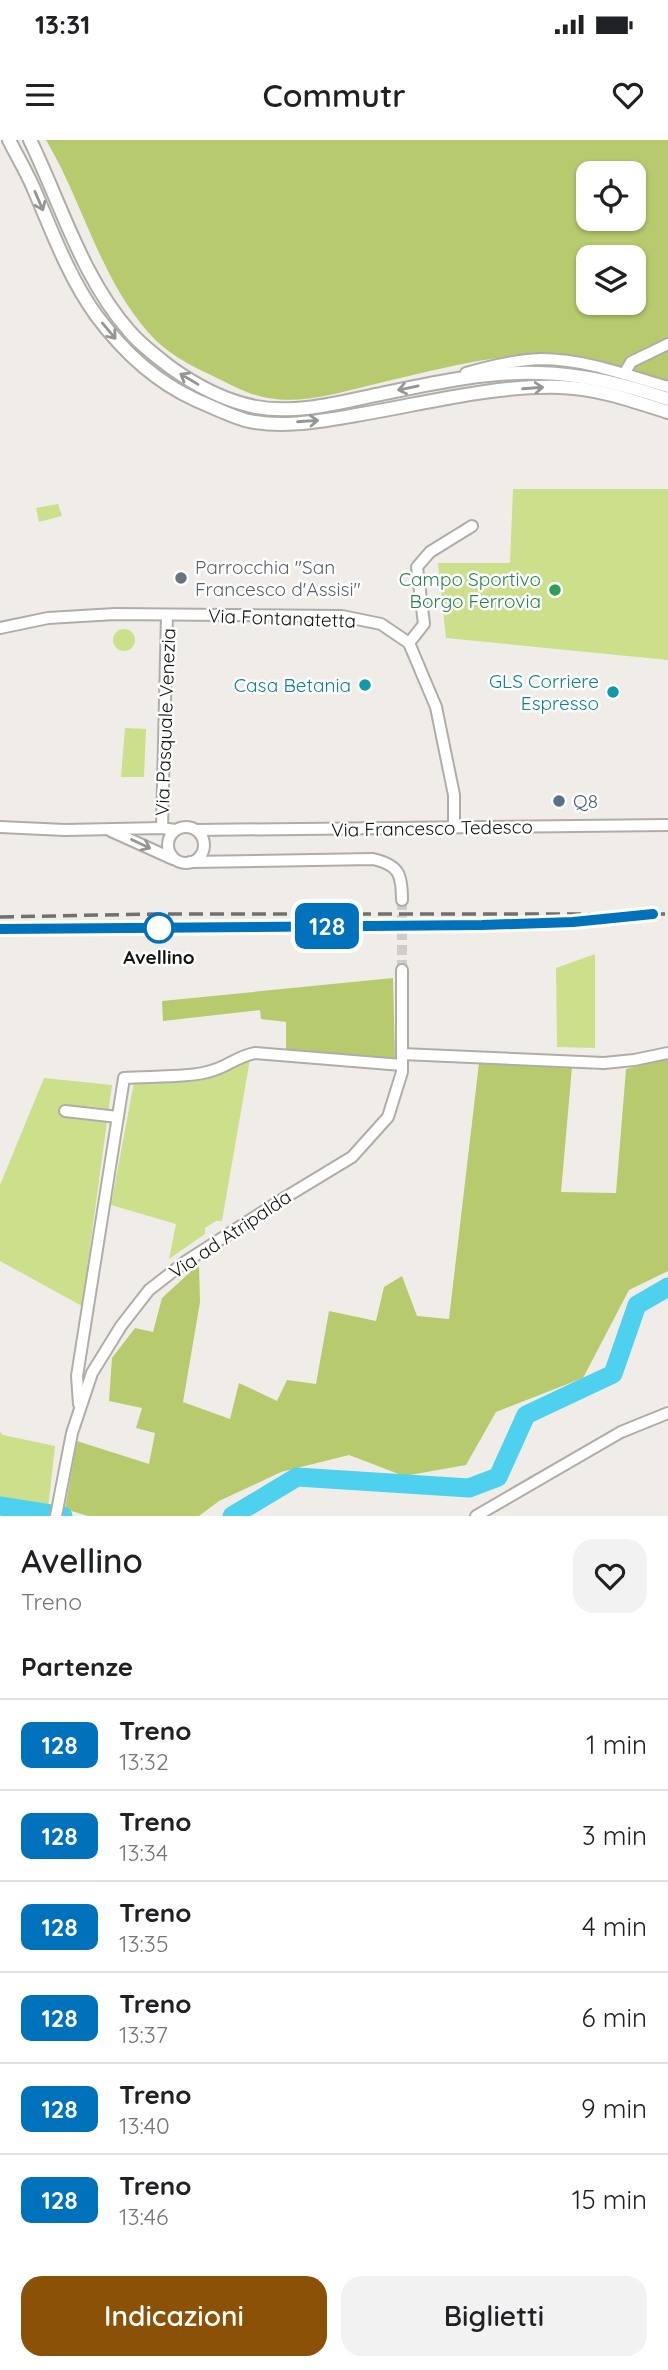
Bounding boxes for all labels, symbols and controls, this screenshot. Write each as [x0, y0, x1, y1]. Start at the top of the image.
text: 13:31 [35, 8, 90, 41]
text: Commutr [262, 75, 406, 115]
icon: menu [21, 76, 59, 114]
icon: heart [609, 76, 647, 114]
map controls [576, 161, 646, 315]
button: locate [576, 161, 646, 231]
one-way arrow [33, 190, 46, 212]
button: layers [576, 245, 646, 315]
one-way arrow [101, 322, 117, 340]
one-way arrow [179, 372, 199, 386]
one-way arrow [521, 381, 543, 394]
one-way arrow [397, 382, 420, 396]
one-way arrow [296, 415, 319, 428]
place label: Parrocchia "San Francesco d'Assisi" [195, 555, 361, 601]
place label: Campo Sportivo Borgo Ferrovia [399, 567, 541, 613]
marker: Parrocchia "San Francesco d'Assisi" [173, 570, 189, 586]
marker: Campo Sportivo Borgo Ferrovia [547, 582, 563, 598]
street label: Via Fontanatetta [207, 603, 357, 633]
street label: Via Pasquale Venezia [150, 627, 180, 817]
place label: GLS Corriere Espresso [489, 669, 599, 715]
place label: Casa Betania [234, 673, 351, 697]
marker: Casa Betania [357, 677, 373, 693]
marker: GLS Corriere Espresso [605, 684, 621, 700]
place label: Q8 [573, 789, 598, 813]
marker: Q8 [551, 793, 567, 809]
street label: Via Francesco Tedesco [331, 814, 533, 842]
one-way arrow [130, 838, 151, 851]
line badge: 128 [287, 903, 367, 949]
text: 128 [309, 911, 345, 941]
marker: Avellino [144, 913, 174, 943]
place label: Avellino [123, 945, 195, 969]
street label: Via ad Atripalda [164, 1184, 296, 1284]
button: heart [573, 1539, 647, 1613]
text: Avellino [21, 1540, 143, 1581]
text: Treno [21, 1587, 82, 1616]
text: Partenze [21, 1650, 133, 1683]
text: Treno [119, 1714, 192, 1747]
text: 1 min [586, 1728, 647, 1761]
text: 128 [41, 1730, 78, 1760]
text: 13:32 [119, 1747, 169, 1776]
text: Treno [119, 1805, 192, 1838]
text: 3 min [582, 1819, 647, 1852]
text: 128 [41, 1821, 78, 1851]
text: 13:34 [119, 1838, 168, 1867]
text: Treno [119, 1896, 192, 1929]
text: 4 min [582, 1910, 647, 1943]
text: 128 [41, 1912, 78, 1942]
text: 13:35 [119, 1929, 168, 1958]
text: Treno [119, 1987, 192, 2020]
text: 6 min [582, 2001, 647, 2034]
text: 128 [41, 2003, 78, 2033]
text: 13:37 [119, 2020, 168, 2049]
text: Treno [119, 2078, 192, 2111]
text: 9 min [581, 2092, 647, 2125]
text: 128 [41, 2094, 78, 2124]
text: 13:40 [119, 2111, 170, 2140]
text: Treno [119, 2169, 192, 2202]
text: 15 min [572, 2183, 647, 2216]
text: 128 [41, 2185, 78, 2215]
text: 13:46 [119, 2202, 168, 2231]
button: Indicazioni [21, 2276, 327, 2356]
button: Biglietti [341, 2276, 647, 2356]

